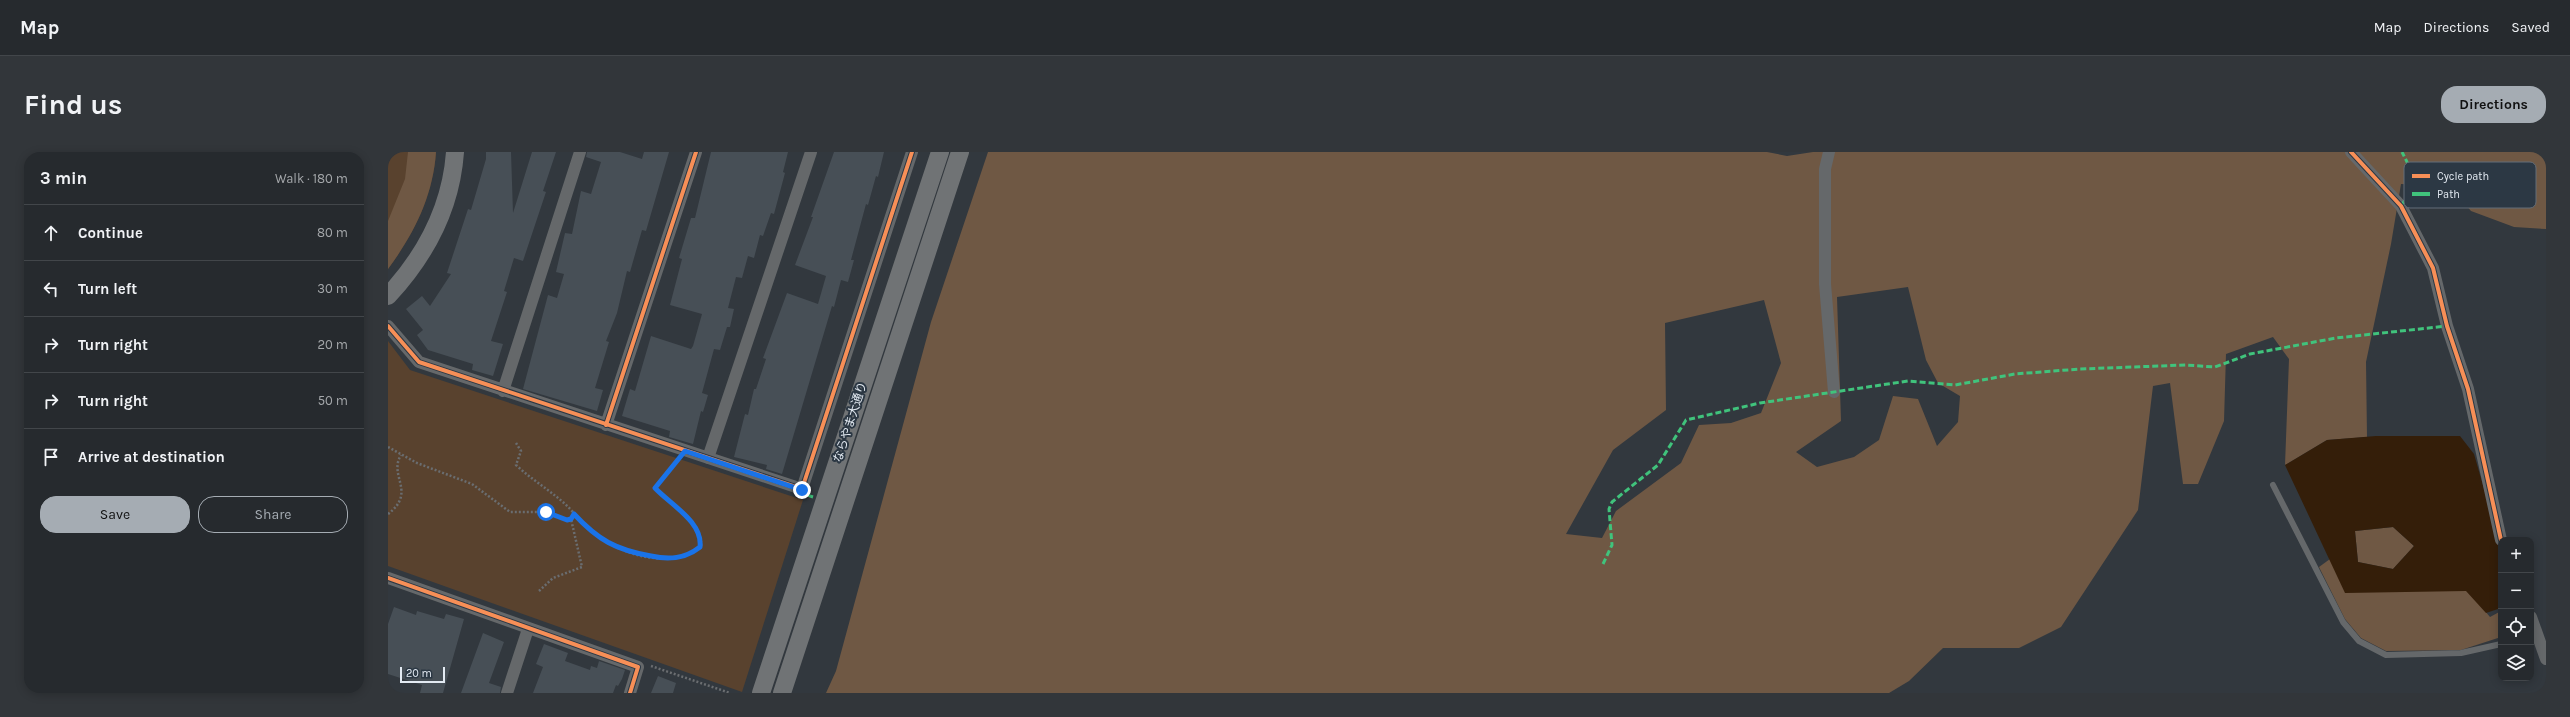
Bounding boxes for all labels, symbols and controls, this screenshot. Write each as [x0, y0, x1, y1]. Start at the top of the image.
text: Map [20, 17, 59, 39]
text: Map [2374, 19, 2402, 36]
text: Directions [2424, 19, 2489, 36]
text: Saved [2511, 19, 2550, 36]
button: Directions [2441, 86, 2546, 123]
text: Find us [24, 88, 123, 121]
legend [2404, 162, 2536, 208]
text: 3 min [40, 168, 87, 188]
text: Cycle path [2437, 170, 2489, 183]
text: Walk · 180 m [275, 171, 348, 186]
text: Path [2437, 188, 2460, 201]
icon: ahead [40, 222, 62, 244]
text: Continue [78, 224, 143, 242]
text: 80 m [317, 225, 348, 240]
icon: left [40, 278, 62, 300]
text: Turn left [78, 280, 137, 298]
text: 30 m [317, 281, 348, 296]
icon: right [40, 334, 62, 356]
text: Turn right [78, 336, 148, 354]
text: 20 m [318, 337, 348, 352]
street label: ならやま大通り [830, 380, 870, 464]
icon: right [40, 390, 62, 412]
text: Turn right [78, 392, 148, 410]
text: 50 m [318, 393, 348, 408]
icon: arrive [40, 446, 62, 468]
text: Arrive at destination [78, 448, 225, 466]
route end [793, 481, 811, 499]
button: Save [40, 496, 190, 533]
button: Share [198, 496, 348, 533]
route start [537, 503, 555, 521]
map controls [2498, 537, 2534, 681]
button: + [2498, 537, 2534, 573]
button: − [2498, 573, 2534, 609]
button: locate [2498, 609, 2534, 645]
button: layers [2498, 645, 2534, 681]
scale bar [400, 665, 445, 684]
text: 20 m [406, 667, 432, 680]

